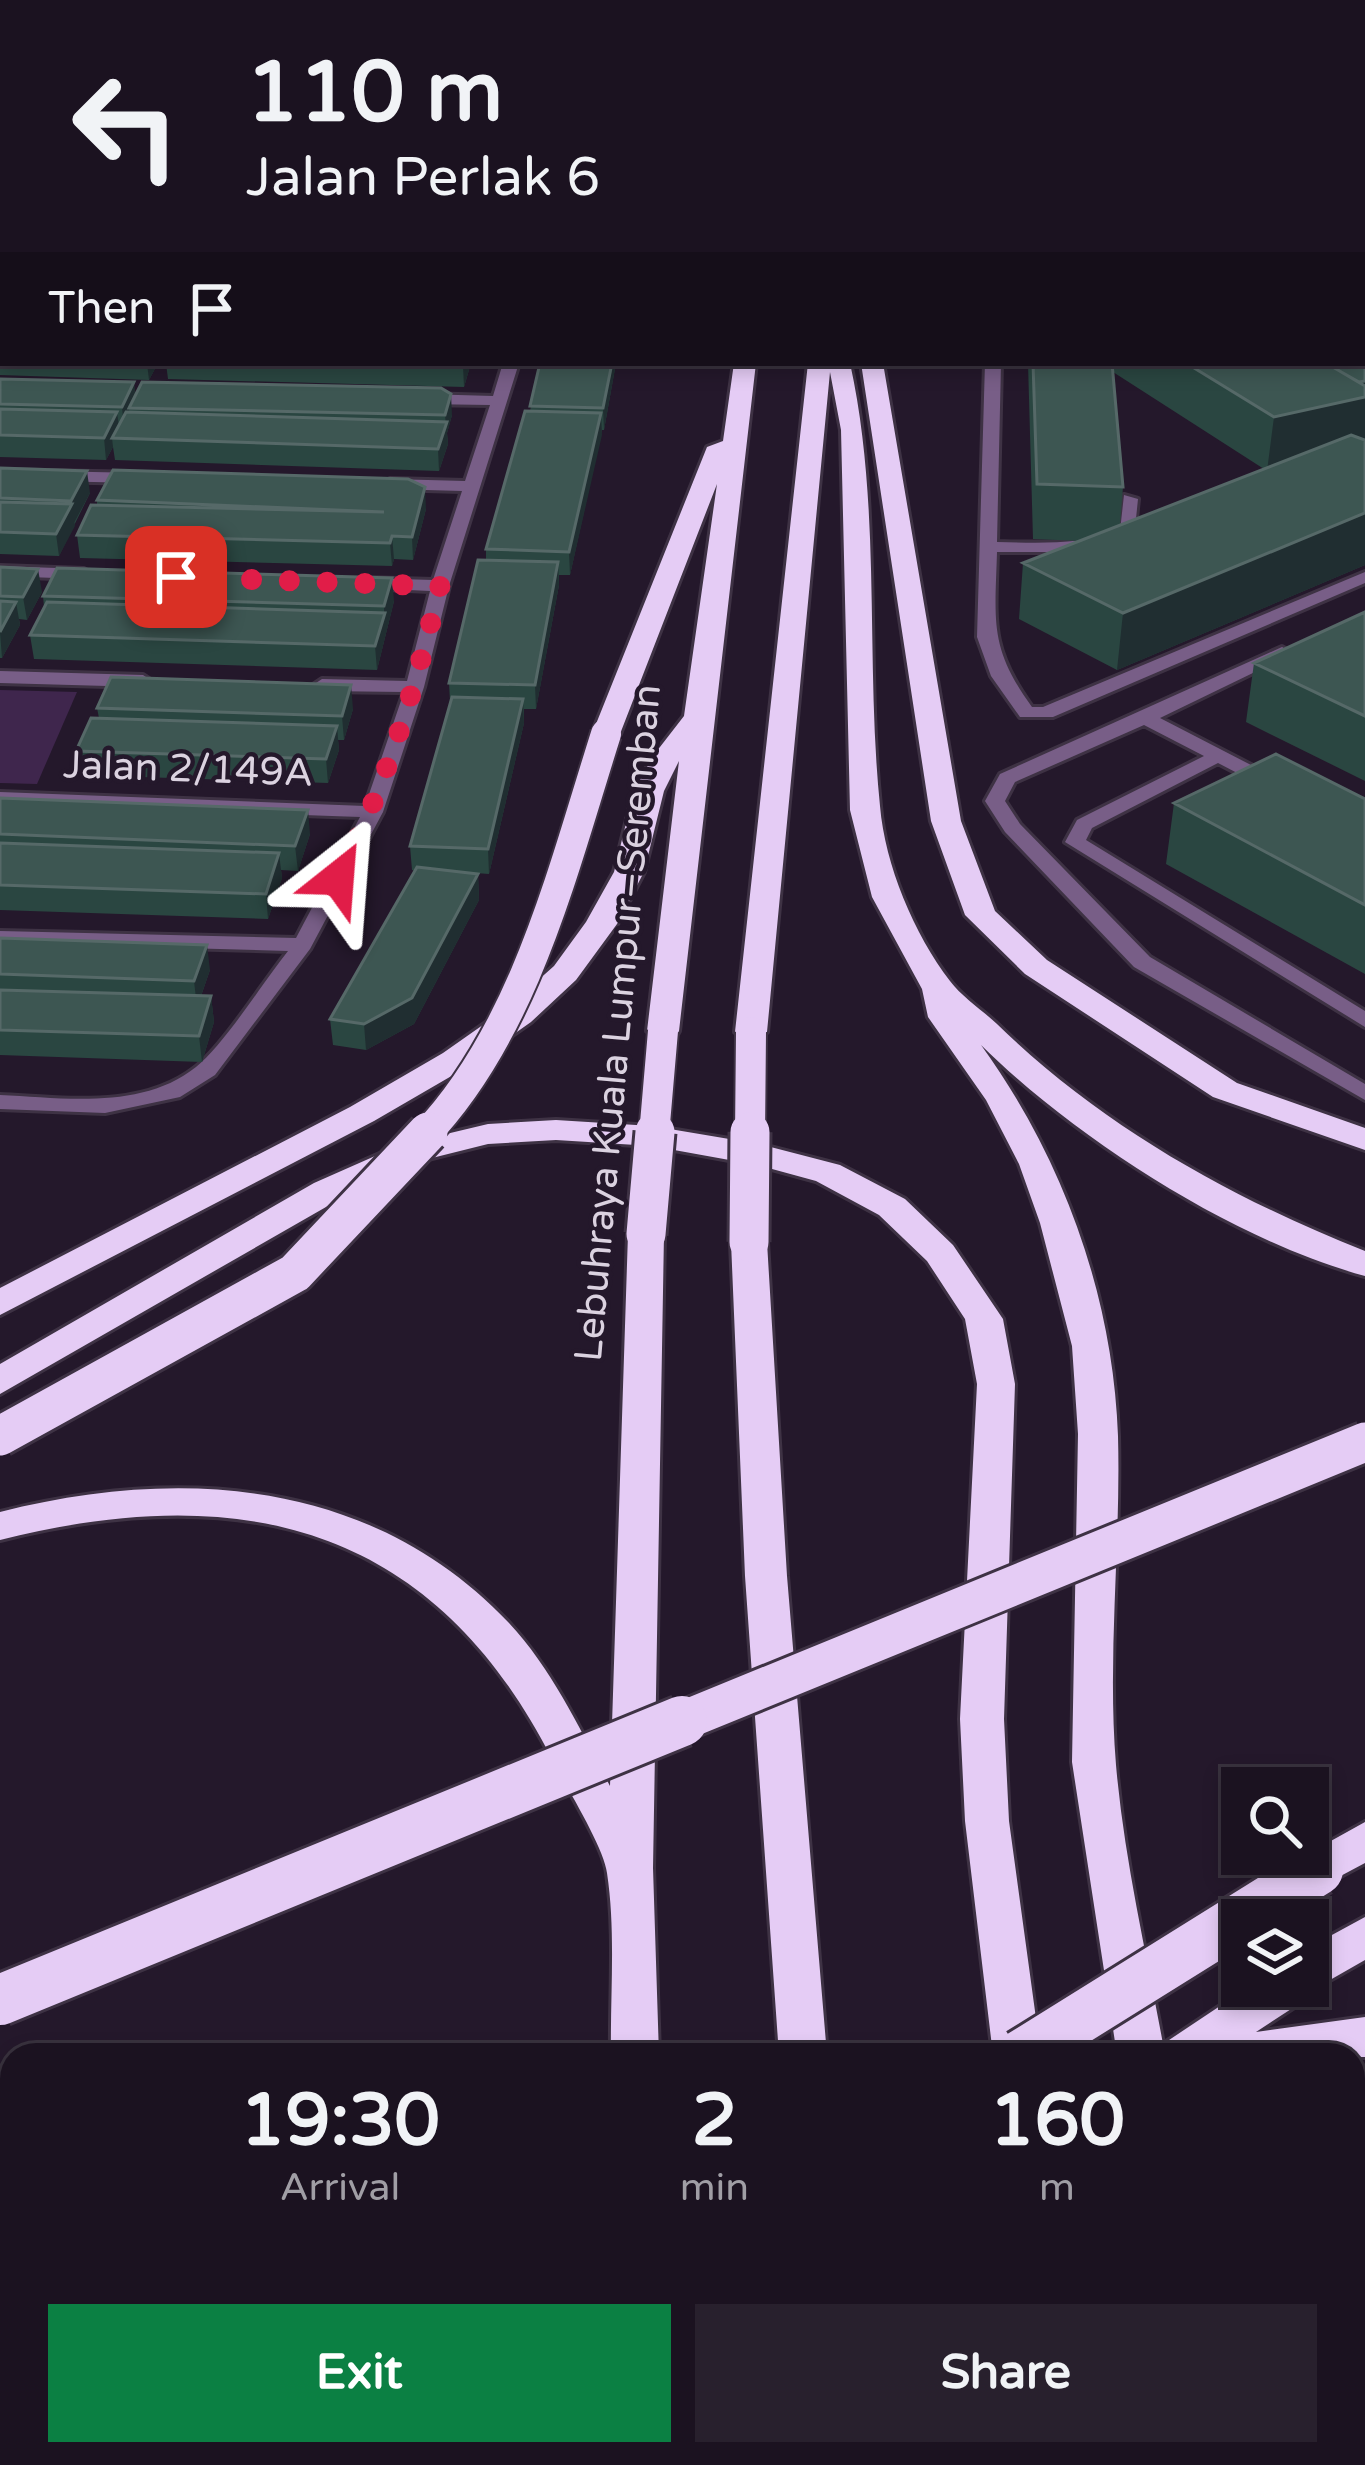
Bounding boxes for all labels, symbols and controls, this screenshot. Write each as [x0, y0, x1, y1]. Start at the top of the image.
text: 110 m [246, 43, 503, 144]
icon: left [48, 48, 204, 204]
text: Jalan Perlak 6 [246, 145, 600, 210]
icon: arrive [179, 276, 245, 342]
text: Then [48, 282, 155, 336]
pin [125, 526, 227, 628]
icon: arrive [143, 544, 209, 610]
street label: Lebuhraya Kuala Lumpur–Seremban [565, 683, 671, 1363]
street label: Jalan 2/149A [62, 741, 314, 797]
position arrow [275, 815, 401, 941]
map controls [1221, 1767, 1329, 2007]
button: search [1221, 1767, 1329, 1875]
button: layers [1221, 1899, 1329, 2007]
text: 19:30 [240, 2078, 440, 2165]
text: 2 [692, 2078, 737, 2165]
text: 160 [989, 2078, 1125, 2165]
text: Arrival [280, 2164, 400, 2211]
text: min [680, 2164, 749, 2211]
text: m [1039, 2164, 1075, 2211]
button: Exit [48, 2304, 671, 2442]
button: Share [695, 2304, 1317, 2442]

